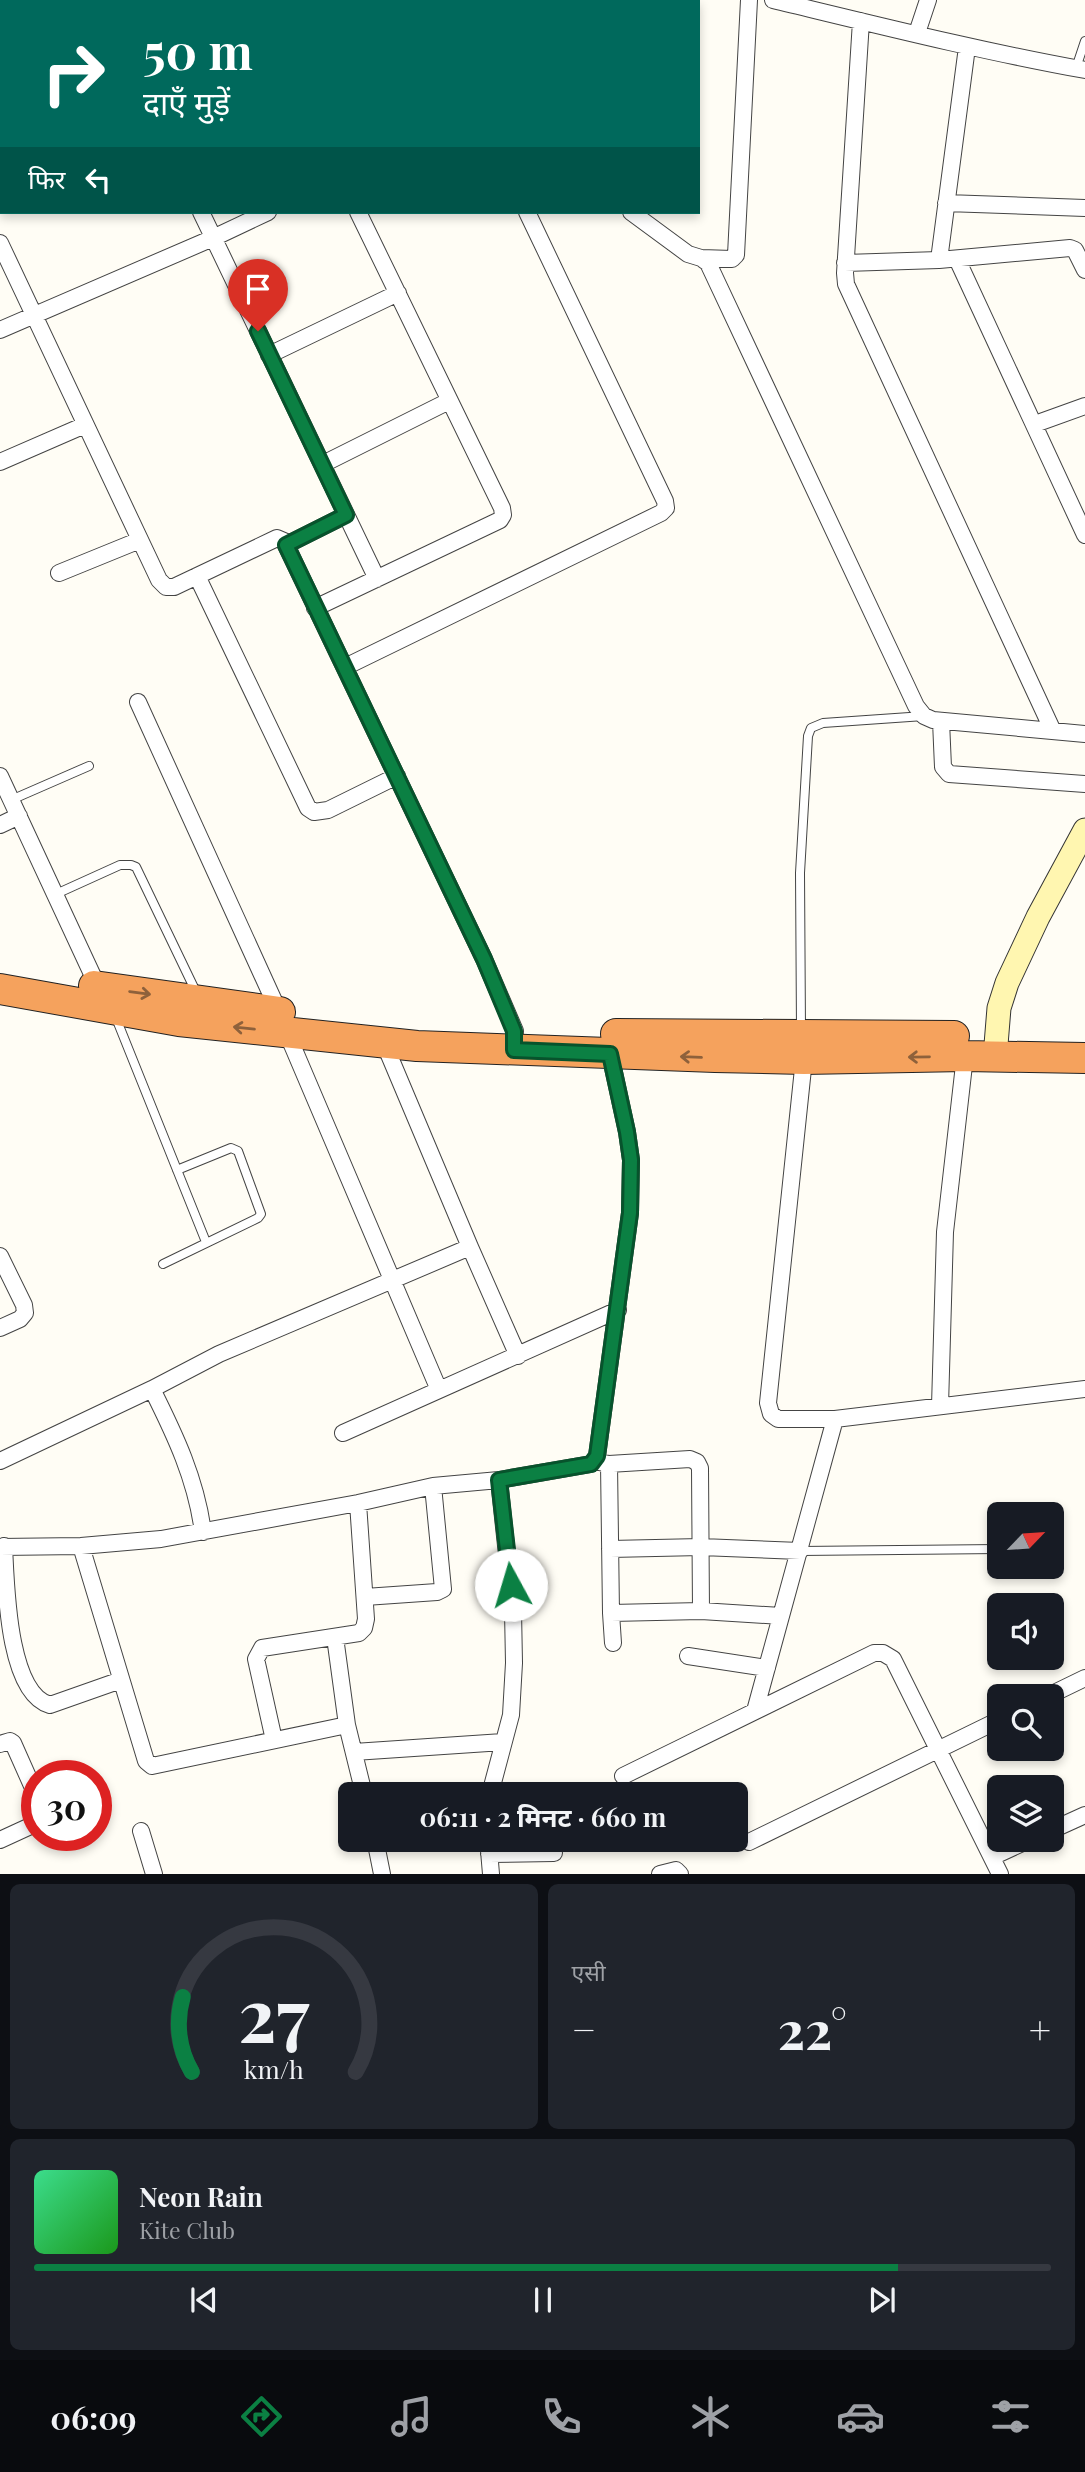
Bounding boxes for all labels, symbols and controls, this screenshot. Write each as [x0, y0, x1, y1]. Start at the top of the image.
text: 50 m [143, 17, 253, 82]
icon: right [28, 28, 119, 119]
text: दाएँ मुड़ें [143, 80, 230, 123]
text: फिर [28, 161, 65, 196]
icon: left [79, 161, 117, 199]
pin [228, 259, 288, 331]
icon: arrive [239, 270, 277, 308]
one-way arrow [128, 986, 151, 999]
one-way arrow [234, 1021, 256, 1034]
one-way arrow [680, 1050, 703, 1063]
one-way arrow [908, 1050, 931, 1064]
north arrow [987, 1502, 1064, 1578]
map controls [987, 1502, 1064, 1852]
position arrow [474, 1548, 548, 1622]
button: sound [987, 1593, 1064, 1670]
button: search [987, 1684, 1064, 1761]
speed limit sign: 30 [21, 1760, 112, 1851]
button: layers [987, 1775, 1064, 1852]
text: 06:11 · 2 मिनट · 660 m [420, 1799, 666, 1834]
text: एसी [572, 1956, 606, 1987]
text: 27 [238, 1964, 310, 2061]
text: 22° [778, 1994, 847, 2063]
text: − [572, 2003, 596, 2054]
text: + [1029, 2003, 1051, 2054]
text: km/h [244, 2052, 304, 2085]
text: Neon Rain [139, 2179, 263, 2214]
text: Kite Club [139, 2214, 235, 2245]
icon: previous [185, 2281, 223, 2319]
icon: pause [524, 2281, 562, 2319]
icon: next [863, 2281, 901, 2319]
icon: directions [237, 2392, 286, 2441]
icon: music [387, 2392, 436, 2441]
icon: phone [537, 2392, 586, 2441]
icon: climate [686, 2392, 735, 2441]
icon: car [836, 2392, 885, 2441]
icon: filters [986, 2392, 1035, 2441]
text: 06:09 [50, 2395, 137, 2438]

